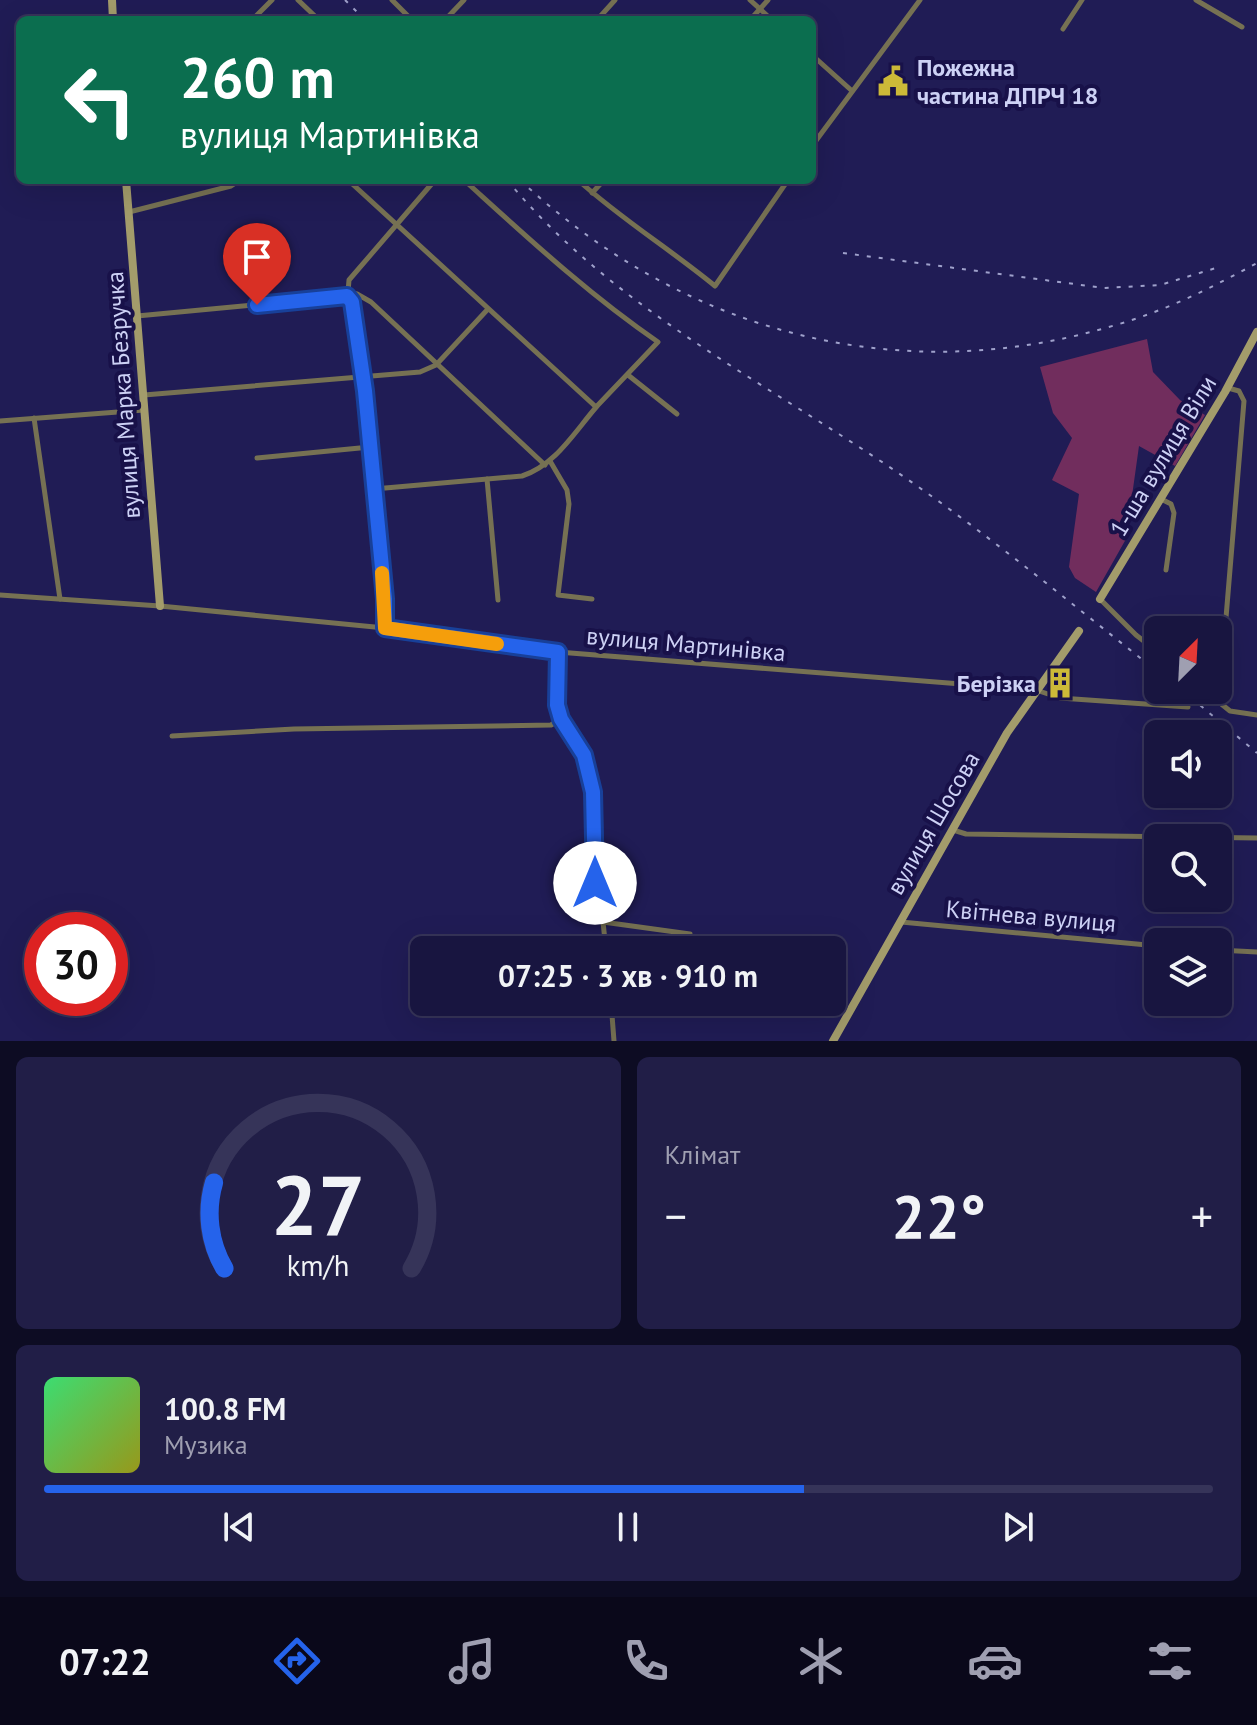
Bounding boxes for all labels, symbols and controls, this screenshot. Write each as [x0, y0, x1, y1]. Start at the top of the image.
text: 260 m [180, 41, 335, 113]
icon: left [48, 48, 152, 152]
place label: Пожежна частина ДПРЧ 18 [917, 52, 1098, 111]
public building icon: Пожежна частина ДПРЧ 18 [876, 64, 910, 98]
text: вулиця Мартинівка [180, 111, 480, 158]
pin [223, 223, 291, 305]
icon: arrive [235, 235, 279, 279]
street label: вулиця Марка Безручка [99, 270, 147, 520]
street label: 1-ша вулиця Віли [1103, 370, 1223, 542]
north arrow [1144, 616, 1232, 704]
map controls [1144, 616, 1232, 1016]
street label: вулиця Мартинівка [585, 620, 787, 668]
building icon: Берізка [1043, 666, 1077, 700]
place label: Берізка [957, 668, 1036, 699]
button: sound [1144, 720, 1232, 808]
street label: вулиця Шосова [880, 746, 986, 900]
button: search [1144, 824, 1232, 912]
position arrow [553, 841, 637, 925]
street label: Квітнева вулиця [945, 893, 1117, 939]
speed limit sign: 30 [24, 912, 128, 1016]
button: layers [1144, 928, 1232, 1016]
text: 07:25 · 3 хв · 910 m [498, 956, 758, 995]
text: Клімат [665, 1138, 740, 1171]
text: 27 [271, 1150, 365, 1258]
text: 22° [892, 1177, 986, 1255]
text: − [665, 1187, 687, 1244]
text: + [1191, 1187, 1213, 1244]
text: km/h [287, 1247, 350, 1284]
text: 100.8 FM [164, 1389, 286, 1428]
text: Музика [164, 1428, 248, 1461]
icon: previous [217, 1505, 261, 1549]
icon: pause [606, 1505, 650, 1549]
icon: next [996, 1505, 1040, 1549]
icon: directions [269, 1633, 325, 1689]
icon: music [444, 1633, 500, 1689]
icon: phone [618, 1633, 674, 1689]
icon: climate [793, 1633, 849, 1689]
icon: car [967, 1633, 1023, 1689]
icon: filters [1142, 1633, 1198, 1689]
text: 07:22 [59, 1638, 151, 1685]

